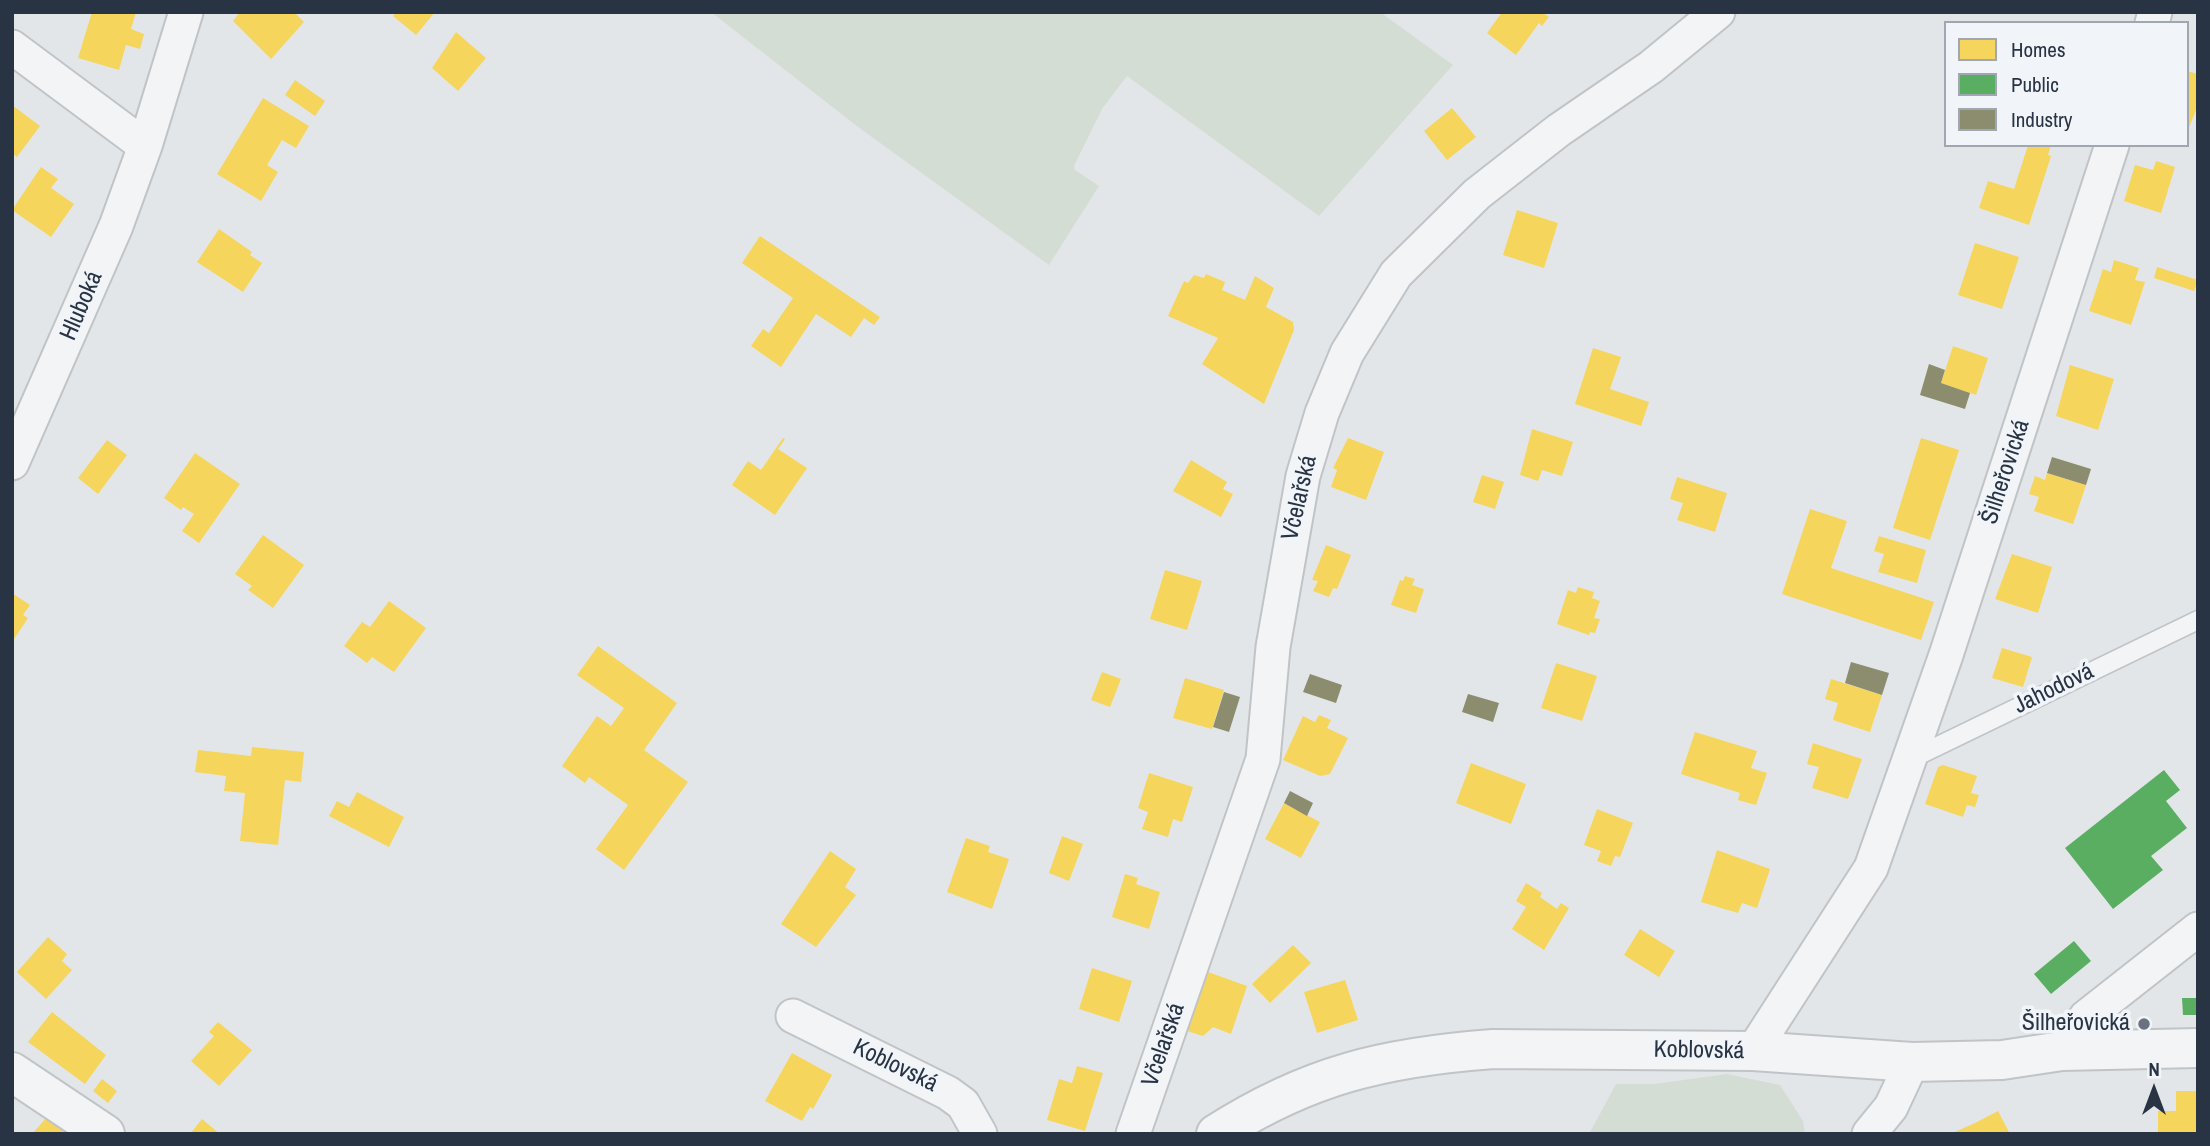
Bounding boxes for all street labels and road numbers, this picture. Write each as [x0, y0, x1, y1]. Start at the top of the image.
street label: Hluboká [55, 267, 109, 345]
street label: Šilheřovická [1976, 416, 2036, 528]
street label: Včelařská [1276, 453, 1324, 543]
street label: Jahodová [2009, 657, 2099, 721]
street label: Včelařská [1136, 999, 1192, 1091]
street label: Koblovská [848, 1033, 942, 1099]
street label: Koblovská [1653, 1036, 1745, 1066]

